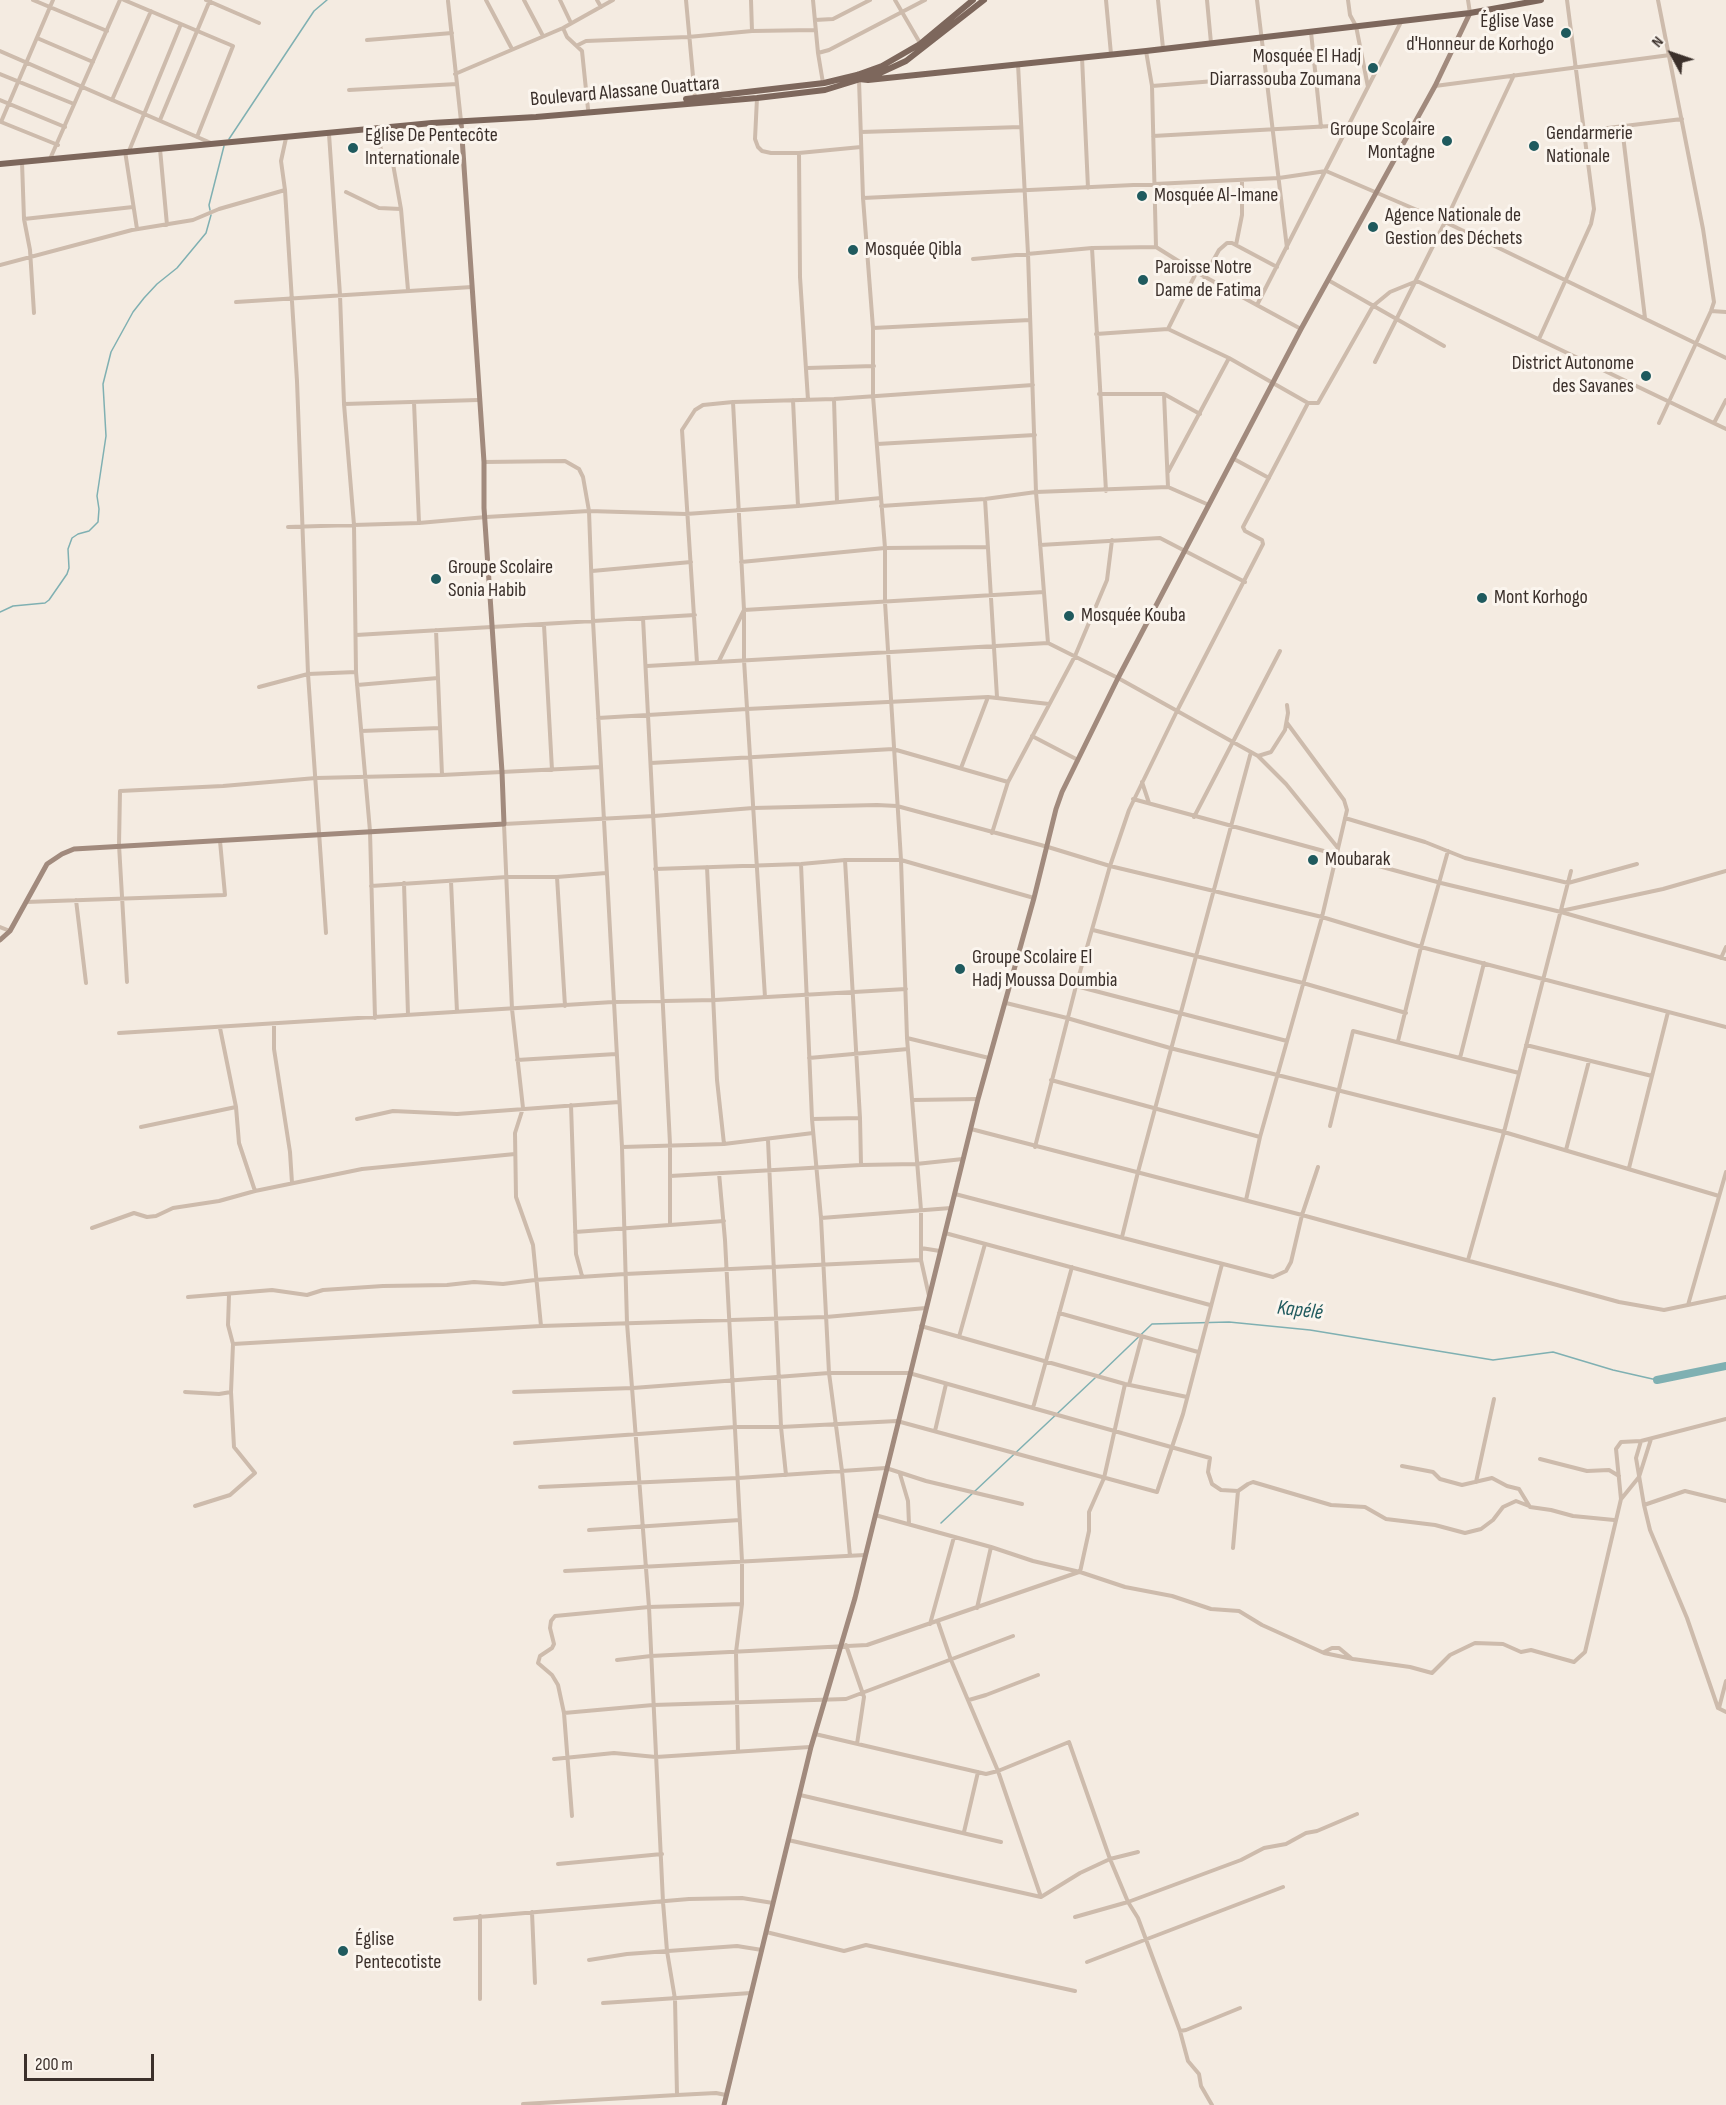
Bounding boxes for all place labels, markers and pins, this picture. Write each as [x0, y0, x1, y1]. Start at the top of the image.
place label: Église Vase d'Honneur de Korhogo [1406, 10, 1554, 57]
marker: Église Vase d'Honneur de Korhogo [1559, 26, 1573, 40]
place label: Mosquée El Hadj Diarrassouba Zoumana [1210, 45, 1361, 92]
marker: Mosquée El Hadj Diarrassouba Zoumana [1366, 61, 1380, 75]
place label: Groupe Scolaire Montagne [1330, 118, 1435, 165]
place label: Gendarmerie Nationale [1546, 122, 1633, 169]
place label: Eglise De Pentecôte Internationale [365, 124, 498, 171]
marker: Groupe Scolaire Montagne [1440, 134, 1454, 148]
marker: Gendarmerie Nationale [1527, 139, 1541, 153]
marker: Eglise De Pentecôte Internationale [346, 141, 360, 155]
place label: Mosquée Al-Imane [1154, 184, 1278, 208]
marker: Mosquée Al-Imane [1135, 189, 1149, 203]
place label: Agence Nationale de Gestion des Déchets [1385, 204, 1522, 251]
marker: Agence Nationale de Gestion des Déchets [1366, 220, 1380, 234]
place label: Mosquée Qibla [865, 238, 962, 262]
marker: Mosquée Qibla [846, 243, 860, 257]
place label: Paroisse Notre Dame de Fatima [1155, 256, 1261, 303]
marker: Paroisse Notre Dame de Fatima [1136, 273, 1150, 287]
place label: District Autonome des Savanes [1512, 352, 1634, 399]
marker: District Autonome des Savanes [1639, 369, 1653, 383]
place label: Groupe Scolaire Sonia Habib [448, 556, 553, 603]
marker: Groupe Scolaire Sonia Habib [429, 572, 443, 586]
place label: Mont Korhogo [1494, 586, 1588, 610]
marker: Mont Korhogo [1475, 591, 1489, 605]
place label: Mosquée Kouba [1081, 604, 1186, 628]
marker: Mosquée Kouba [1062, 609, 1076, 623]
place label: Moubarak [1325, 848, 1390, 872]
marker: Moubarak [1306, 853, 1320, 867]
place label: Groupe Scolaire El Hadj Moussa Doumbia [972, 946, 1117, 993]
marker: Groupe Scolaire El Hadj Moussa Doumbia [953, 962, 967, 976]
place label: Église Pentecotiste [355, 1928, 441, 1975]
marker: Église Pentecotiste [336, 1944, 350, 1958]

